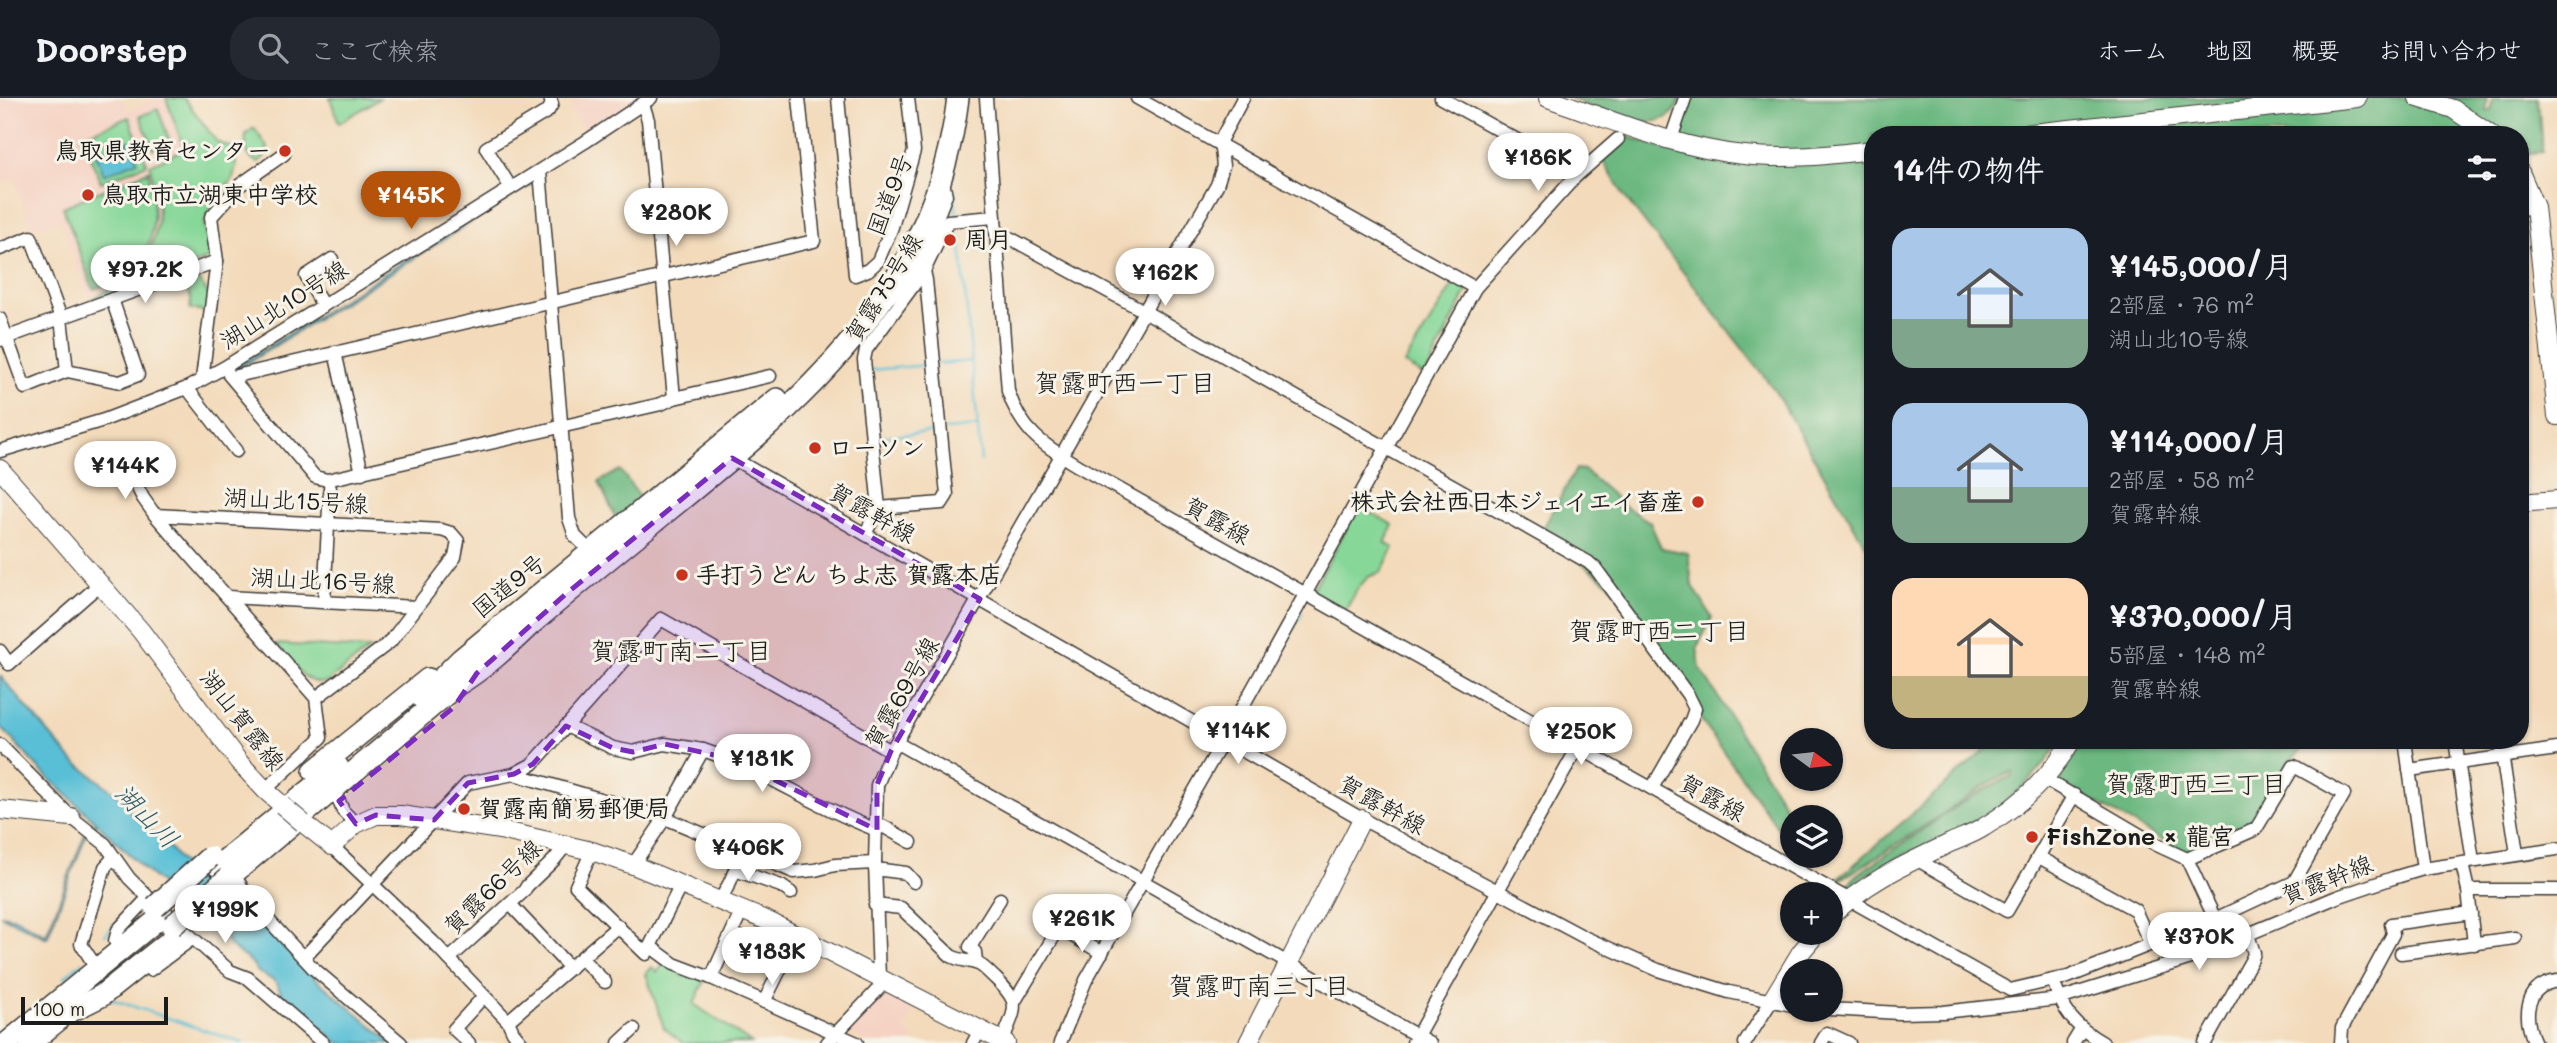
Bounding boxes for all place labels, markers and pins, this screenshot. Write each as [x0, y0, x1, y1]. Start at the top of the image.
place label: 鳥取県教育センター [55, 134, 271, 165]
pin: ¥186K [1489, 134, 1587, 193]
marker: 鳥取県教育センター [277, 143, 293, 159]
pin: ¥145K [362, 172, 460, 231]
place label: 鳥取市立湖東中学校 [102, 178, 318, 209]
marker: 鳥取市立湖東中学校 [80, 187, 96, 203]
pin: ¥280K [627, 188, 725, 248]
place label: 周月 [964, 223, 1012, 254]
marker: 周月 [942, 232, 958, 248]
pin: ¥97.2K [88, 246, 202, 305]
pin: ¥162K [1116, 248, 1214, 308]
place label: ローソン [829, 431, 925, 462]
marker: ローソン [807, 440, 823, 456]
pin: ¥144K [76, 442, 174, 501]
place label: 株式会社西日本ジェイエイ畜産 [1350, 485, 1684, 516]
marker: 株式会社西日本ジェイエイ畜産 [1690, 494, 1706, 510]
place label: 手打うどん ちよ志 賀露本店 [696, 558, 1002, 589]
marker: 手打うどん ちよ志 賀露本店 [674, 567, 690, 583]
pin: ¥114K [1189, 706, 1287, 766]
pin: ¥250K [1532, 708, 1630, 767]
pin: ¥181K [713, 734, 811, 794]
place label: 賀露南簡易郵便局 [478, 792, 670, 823]
marker: 賀露南簡易郵便局 [456, 801, 472, 817]
place label: FishZone × 龍宮 [2046, 820, 2234, 851]
pin: ¥406K [699, 824, 797, 883]
marker: FishZone × 龍宮 [2024, 829, 2040, 845]
pin: ¥199K [176, 886, 274, 945]
pin: ¥261K [1033, 894, 1131, 954]
pin: ¥370K [2150, 912, 2248, 972]
pin: ¥183K [723, 928, 821, 987]

